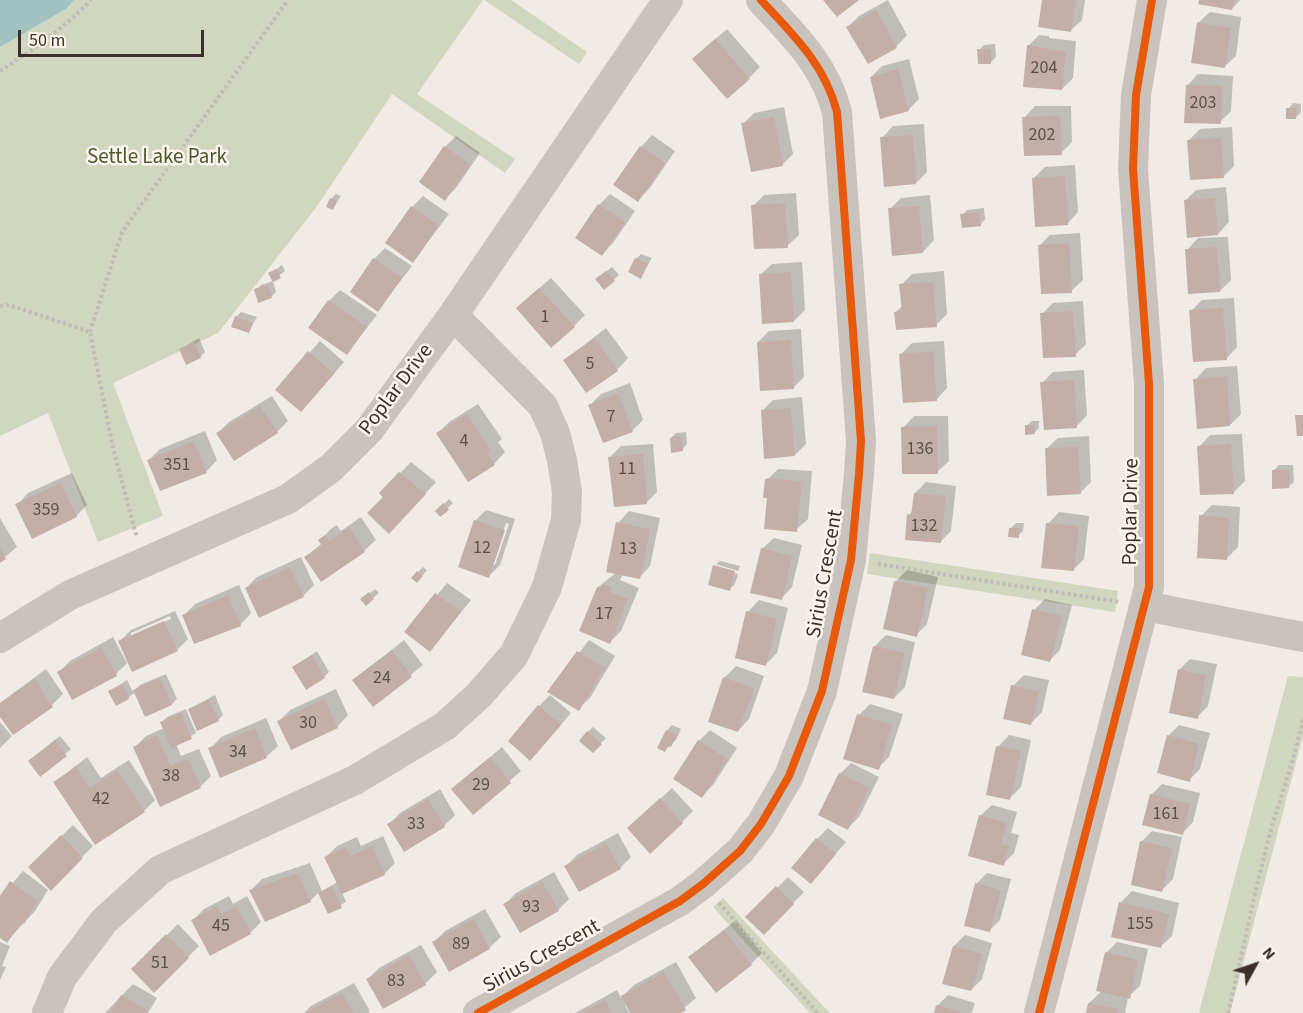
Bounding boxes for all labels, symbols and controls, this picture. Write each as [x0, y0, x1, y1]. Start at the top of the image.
scale bar [21, 18, 207, 56]
text: 50 m [29, 28, 65, 53]
house number: 204 [1031, 58, 1057, 80]
house number: 203 [1190, 93, 1216, 115]
house number: 202 [1029, 125, 1055, 147]
park label: Settle Lake Park [87, 145, 227, 171]
house number: 1 [541, 307, 549, 329]
street label: Poplar Drive [355, 340, 439, 440]
house number: 5 [586, 354, 594, 376]
house number: 7 [607, 407, 615, 429]
house number: 4 [460, 431, 468, 453]
house number: 136 [907, 439, 933, 461]
house number: 351 [164, 455, 190, 477]
street label: Poplar Drive [1118, 458, 1146, 566]
house number: 11 [618, 459, 636, 481]
house number: 359 [33, 500, 59, 522]
street label: Sirius Crescent [802, 508, 850, 640]
house number: 132 [911, 516, 937, 538]
house number: 12 [473, 538, 491, 560]
house number: 13 [619, 539, 637, 561]
house number: 17 [595, 604, 613, 626]
house number: 24 [373, 668, 391, 690]
house number: 30 [299, 713, 317, 735]
house number: 34 [229, 742, 247, 764]
house number: 38 [162, 766, 180, 788]
house number: 29 [472, 775, 490, 797]
house number: 42 [92, 789, 110, 811]
house number: 161 [1153, 804, 1179, 826]
house number: 33 [407, 814, 425, 836]
house number: 93 [522, 897, 540, 919]
house number: 155 [1127, 914, 1153, 936]
street label: Sirius Crescent [479, 915, 605, 999]
house number: 45 [212, 916, 230, 938]
house number: 89 [452, 934, 470, 956]
north arrow [1225, 935, 1285, 995]
text: N [1257, 942, 1281, 965]
house number: 51 [151, 953, 169, 975]
house number: 83 [387, 971, 405, 993]

